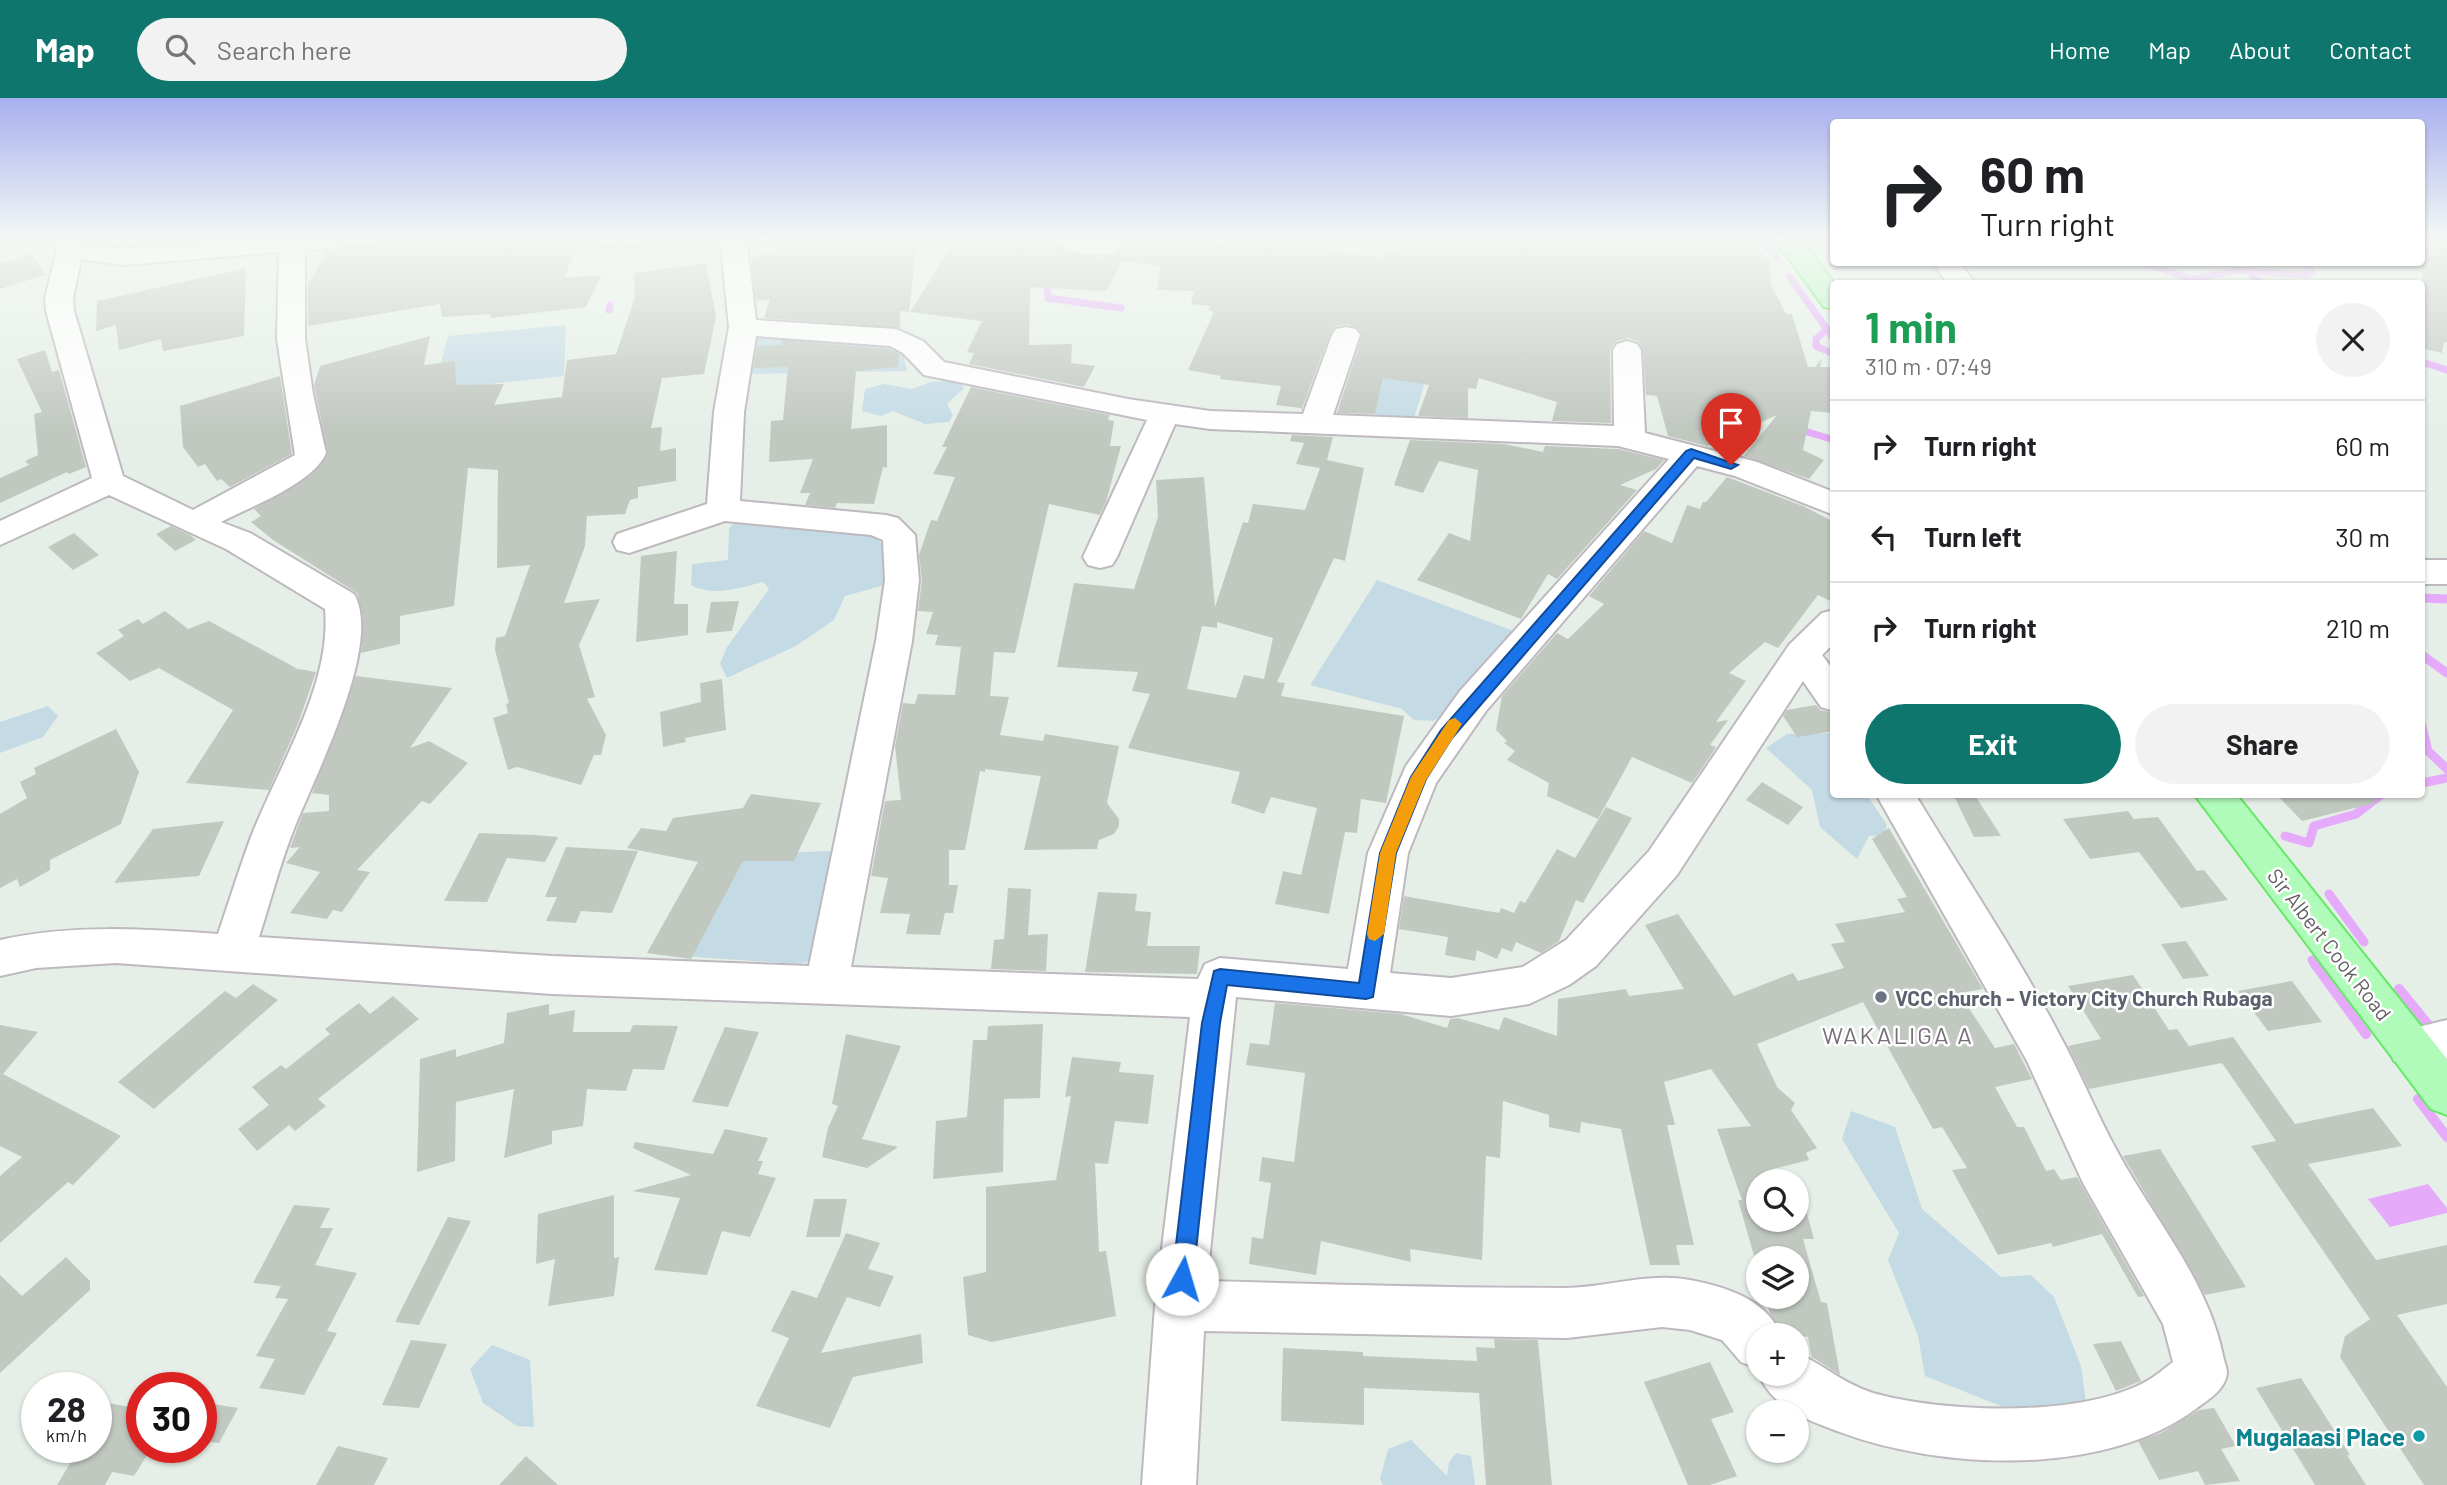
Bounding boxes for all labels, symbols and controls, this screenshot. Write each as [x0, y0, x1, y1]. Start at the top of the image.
search box [137, 18, 627, 81]
text: Map [35, 29, 95, 69]
icon: search [161, 30, 199, 68]
text: Search here [217, 34, 352, 65]
text: Home [2049, 35, 2110, 64]
text: Map [2148, 35, 2191, 64]
text: About [2229, 35, 2291, 64]
text: Contact [2329, 35, 2412, 64]
text: 60 m [1980, 144, 2085, 203]
icon: right [1865, 147, 1956, 238]
text: Turn right [1980, 204, 2115, 242]
text: 1 min [1865, 301, 1957, 351]
button: close [2316, 303, 2390, 377]
text: 310 m · 07:49 [1865, 352, 1992, 380]
pin [1701, 393, 1761, 465]
icon: arrive [1712, 404, 1750, 442]
icon: right [1865, 427, 1903, 465]
text: Turn right [1924, 430, 2037, 461]
text: 60 m [2335, 430, 2390, 461]
icon: left [1865, 518, 1903, 556]
text: Turn left [1924, 521, 2022, 552]
text: 30 m [2335, 521, 2390, 552]
icon: right [1865, 609, 1903, 647]
text: Turn right [1924, 612, 2037, 643]
text: 210 m [2326, 612, 2390, 643]
button: Exit [1865, 704, 2121, 784]
button: Share [2135, 704, 2390, 784]
street label: Sir Albert Cook Road [2263, 863, 2397, 1025]
place label: VCC church - Victory City Church Rubaga [1895, 985, 2273, 1010]
marker: VCC church - Victory City Church Rubaga [1873, 989, 1889, 1005]
district label: WAKALIGA A [1822, 1020, 1974, 1049]
map controls [1746, 1169, 1809, 1463]
button: search [1746, 1169, 1809, 1232]
position arrow [1145, 1242, 1219, 1316]
button: layers [1746, 1246, 1809, 1309]
button: + [1746, 1323, 1809, 1386]
speed limit sign: 30 [126, 1372, 217, 1463]
text: 28 [47, 1387, 86, 1429]
button: − [1746, 1400, 1809, 1463]
place label: Mugalaasi Place [2236, 1422, 2405, 1451]
text: km/h [46, 1424, 87, 1446]
marker: Mugalaasi Place [2411, 1428, 2427, 1444]

